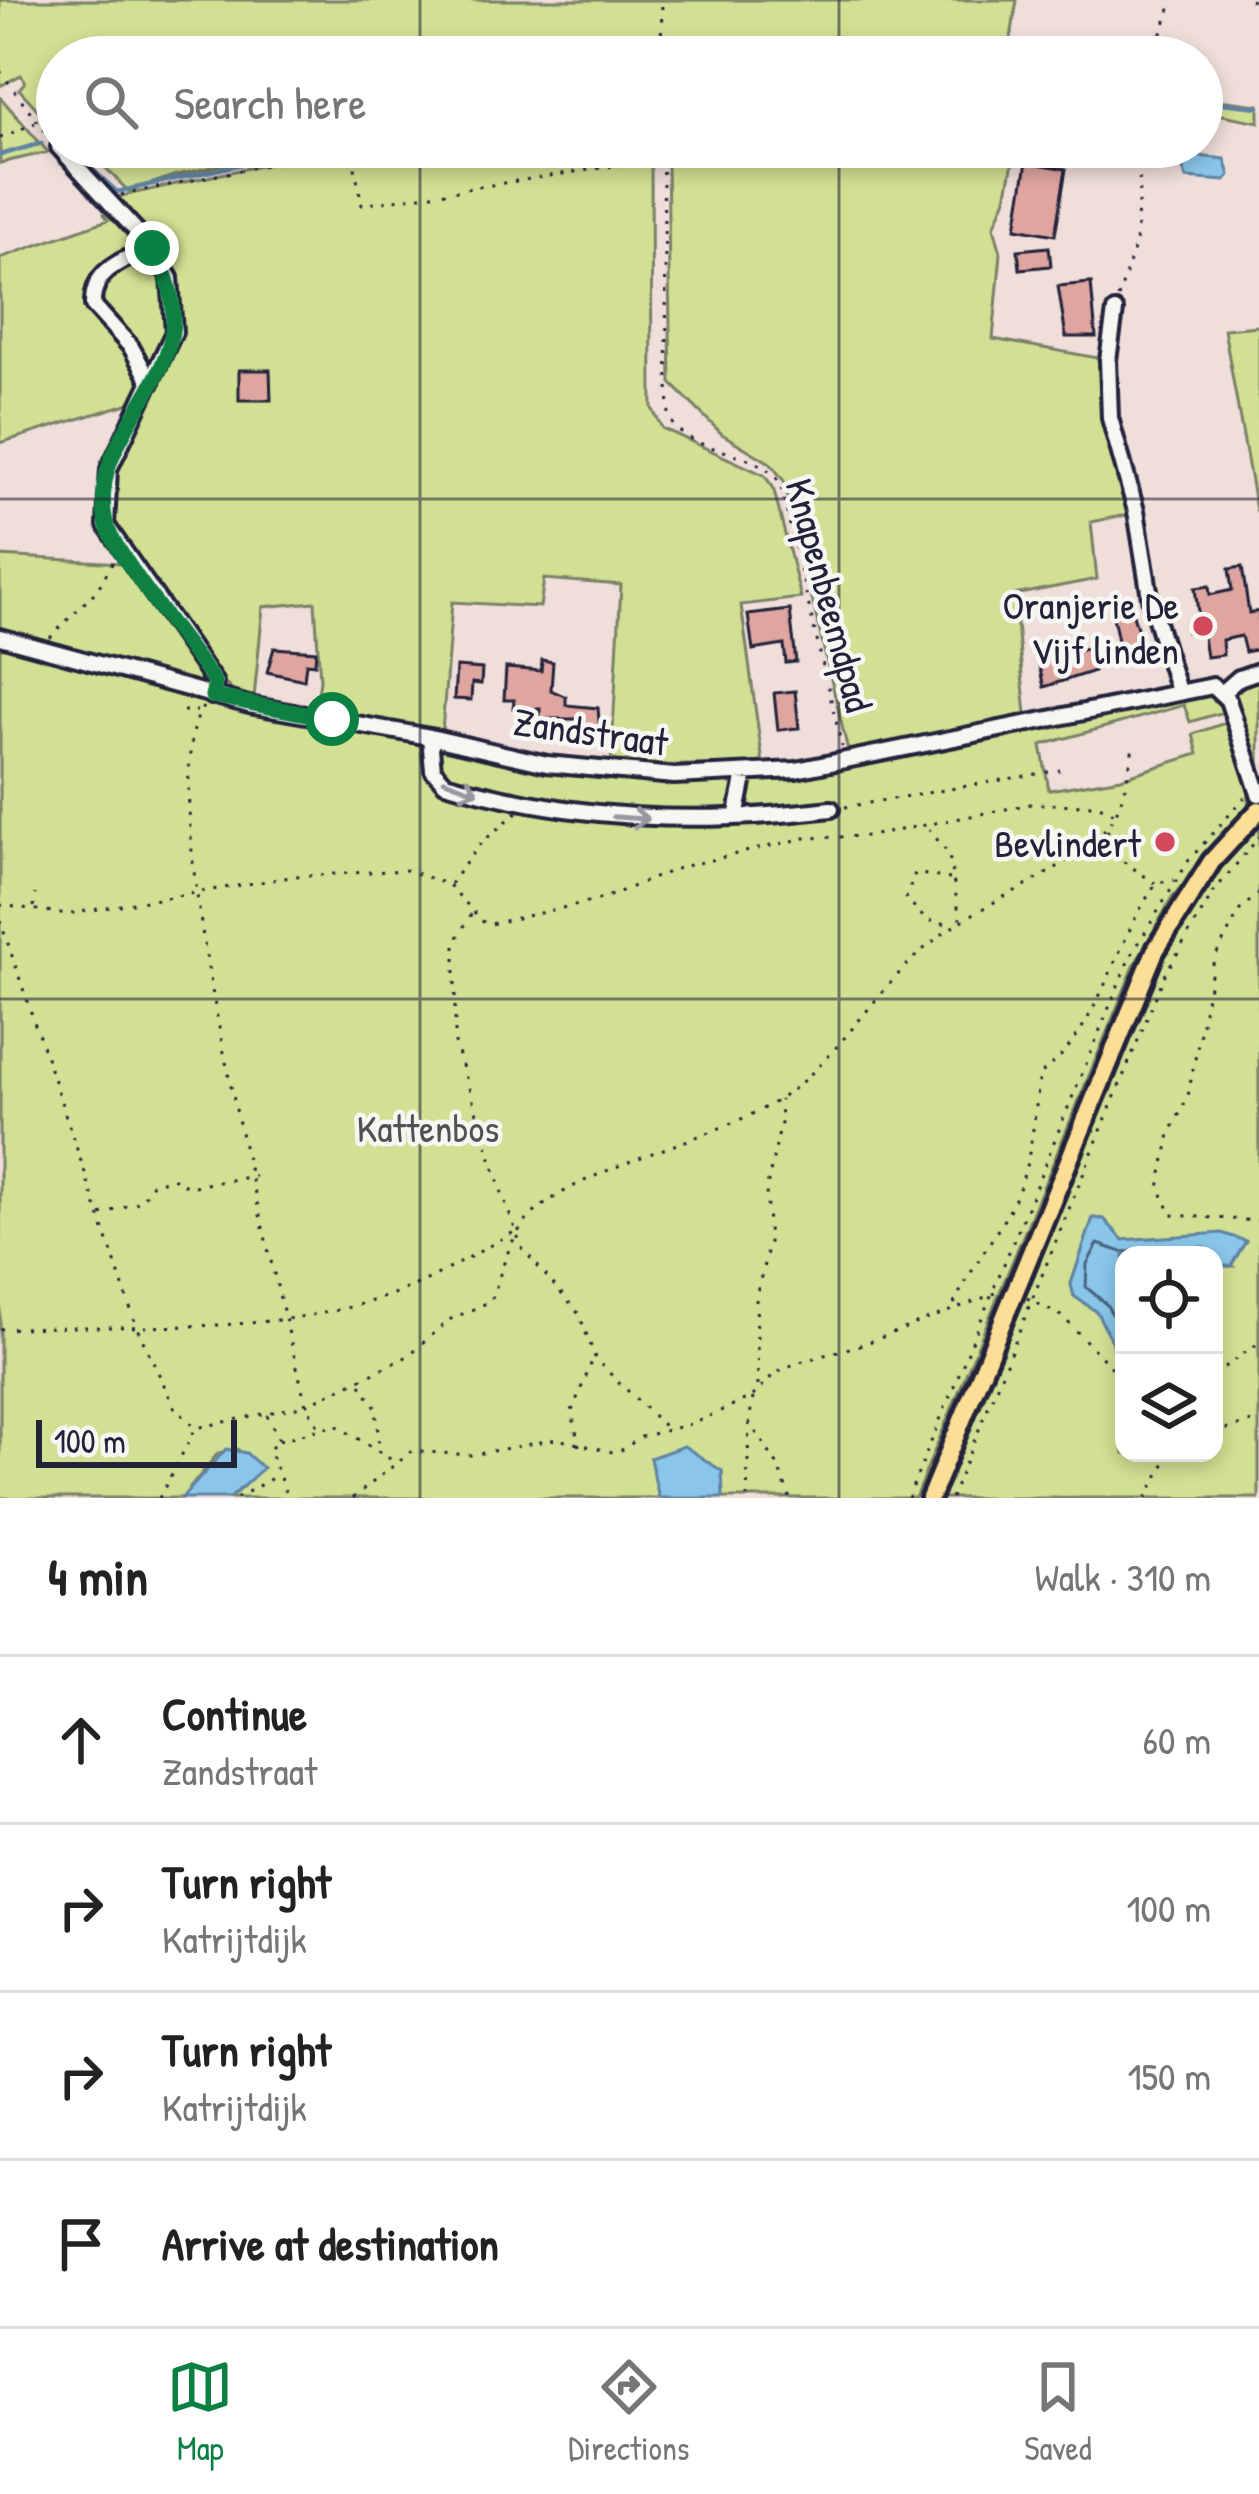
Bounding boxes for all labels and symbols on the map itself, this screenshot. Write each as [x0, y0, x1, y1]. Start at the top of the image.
route end [125, 221, 179, 275]
street label: Knapenbeemdpad [773, 473, 887, 717]
place label: Oranjerie De Vijf linden [1002, 578, 1179, 676]
marker: Oranjerie De Vijf linden [1190, 613, 1216, 639]
route start [305, 692, 359, 746]
street label: Zandstraat [510, 694, 672, 768]
one-way arrow [441, 777, 478, 798]
one-way arrow [611, 807, 650, 830]
place label: Bevlindert [994, 816, 1142, 869]
marker: Bevlindert [1152, 829, 1178, 855]
park label: Kattenbos [357, 1101, 499, 1154]
scale bar [36, 1414, 237, 1467]

